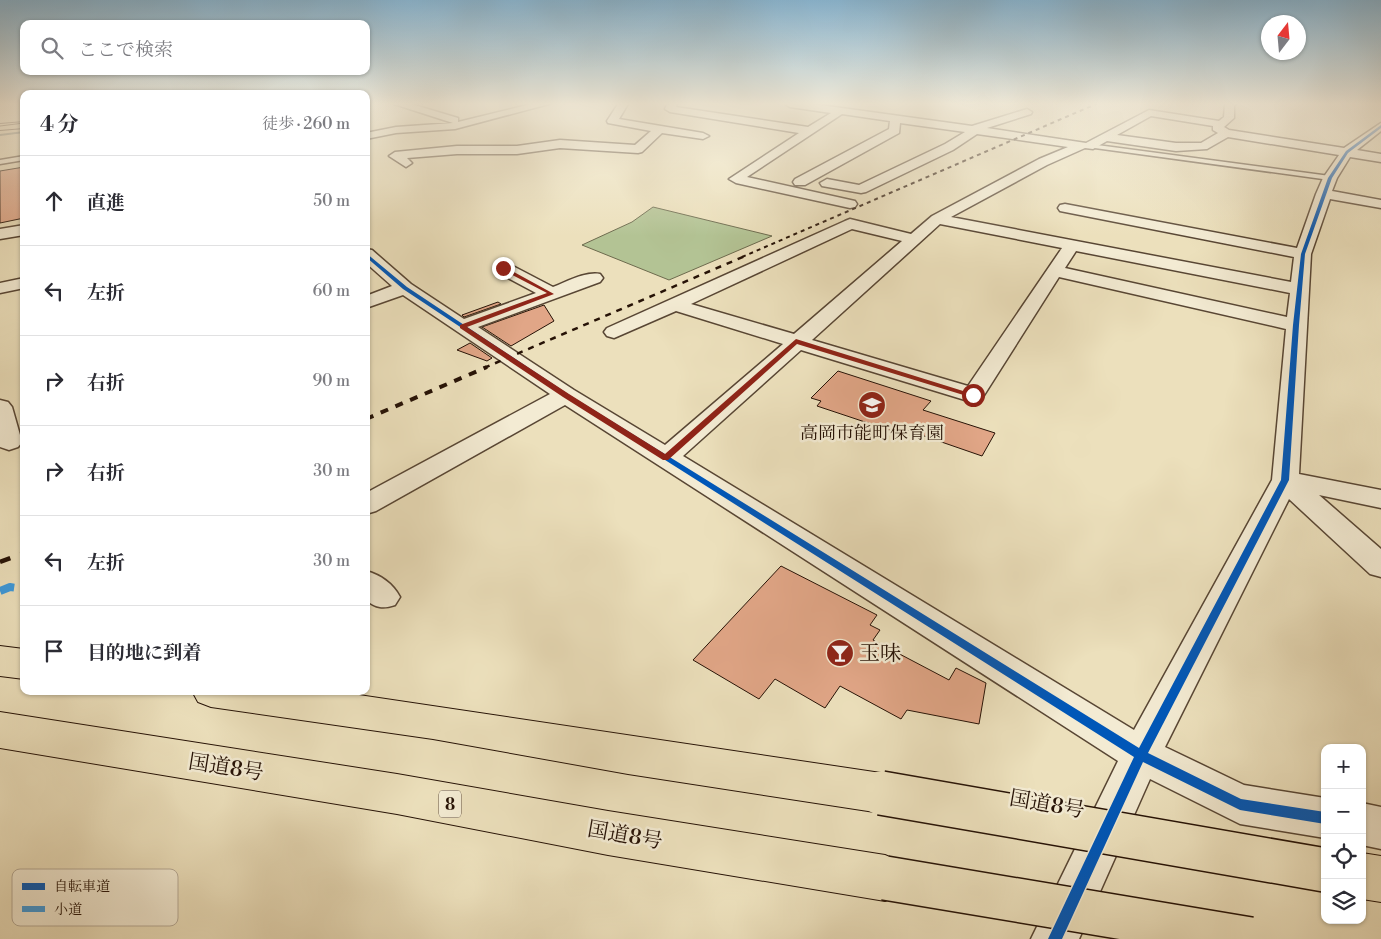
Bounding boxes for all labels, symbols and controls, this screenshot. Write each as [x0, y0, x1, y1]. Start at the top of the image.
north arrow [1261, 15, 1306, 60]
search box [20, 20, 370, 75]
icon: search [38, 34, 66, 62]
text: ここで検索 [78, 38, 173, 62]
text: 4 分 [40, 112, 78, 138]
text: 徒歩 · 260 m [262, 114, 350, 134]
icon: ahead [40, 187, 68, 215]
text: 直進 [87, 191, 125, 215]
text: 50 m [313, 191, 350, 211]
route end [492, 257, 515, 280]
icon: left [40, 277, 68, 305]
text: 左折 [87, 281, 125, 305]
text: 60 m [312, 281, 350, 301]
icon: right [40, 367, 68, 395]
text: 右折 [87, 371, 125, 395]
text: 90 m [312, 371, 350, 391]
route start [962, 384, 985, 407]
school or university icon: 高岡市能町保育園 [857, 390, 887, 420]
place label: 高岡市能町保育園 [800, 422, 944, 445]
icon: right [40, 457, 68, 485]
text: 右折 [87, 461, 125, 485]
text: 30 m [313, 461, 350, 481]
icon: left [40, 547, 68, 575]
text: 左折 [87, 551, 125, 575]
text: 30 m [313, 551, 350, 571]
icon: arrive [40, 637, 68, 665]
bar icon: 玉味 [825, 638, 855, 668]
text: 目的地に到着 [87, 641, 201, 665]
place label: 玉味 [859, 641, 901, 667]
map controls [1321, 744, 1366, 924]
button: + [1321, 744, 1366, 789]
street label: 国道8号 [186, 749, 265, 787]
street label: 国道8号 [1007, 786, 1086, 824]
button: − [1321, 789, 1366, 834]
road number: 8 [439, 791, 461, 818]
street label: 国道8号 [585, 817, 664, 855]
button: locate [1321, 834, 1366, 879]
legend [12, 869, 178, 926]
text: 自転車道 [54, 878, 110, 896]
button: layers [1321, 879, 1366, 924]
text: 小道 [54, 901, 82, 919]

